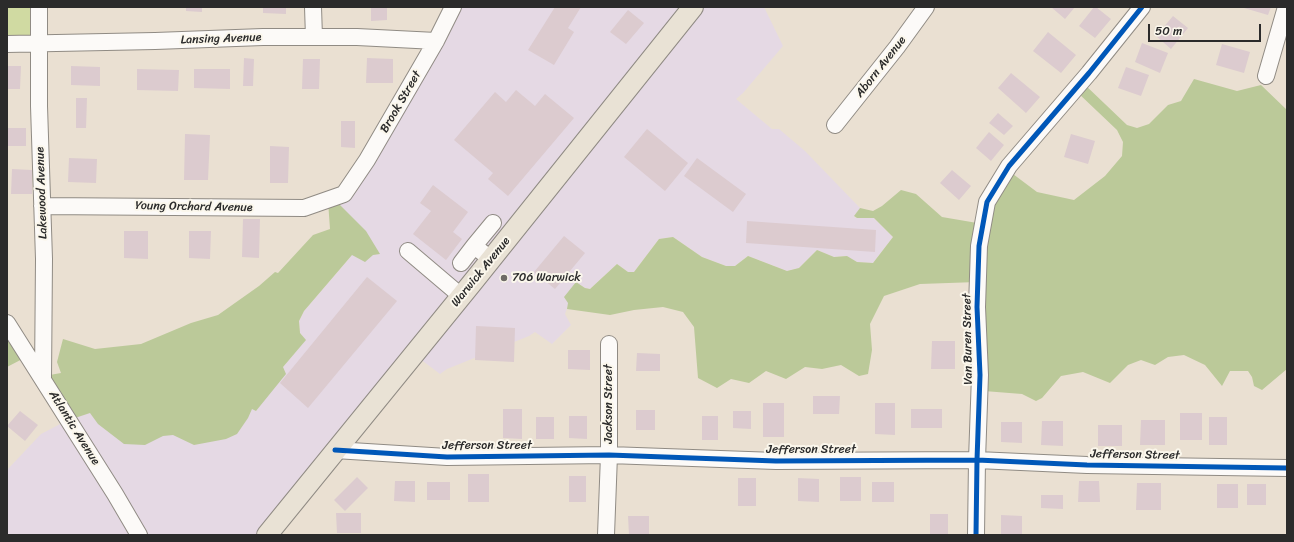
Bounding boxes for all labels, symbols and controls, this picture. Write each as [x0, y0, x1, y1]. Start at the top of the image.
scale bar [1150, 16, 1263, 42]
text: 50 m [1155, 20, 1182, 42]
street label: Lansing Avenue [180, 30, 262, 48]
street label: Aborn Avenue [853, 34, 909, 100]
street label: Brook Street [378, 69, 424, 135]
street label: Lakewood Avenue [33, 147, 51, 239]
street label: Young Orchard Avenue [135, 199, 253, 215]
street label: Warwick Avenue [448, 234, 514, 310]
place label: 706 Warwick [512, 271, 581, 285]
marker: 706 Warwick [499, 273, 509, 283]
street label: Van Buren Street [960, 293, 976, 385]
street label: Jackson Street [602, 364, 616, 444]
street label: Atlantic Avenue [45, 388, 103, 468]
street label: Jefferson Street [442, 439, 532, 453]
street label: Jefferson Street [766, 443, 856, 457]
street label: Jefferson Street [1090, 447, 1180, 463]

